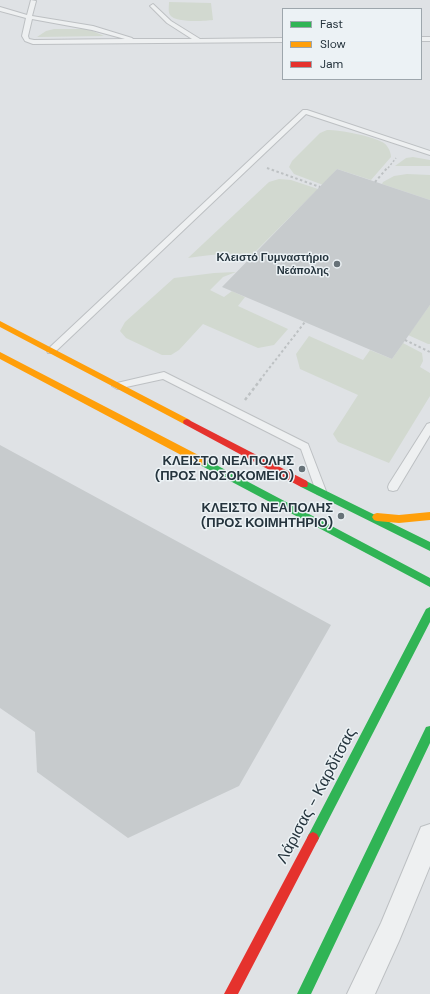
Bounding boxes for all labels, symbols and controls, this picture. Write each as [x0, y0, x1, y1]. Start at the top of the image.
legend [282, 8, 422, 80]
text: Fast [320, 16, 343, 32]
text: Slow [320, 36, 346, 52]
text: Jam [320, 56, 343, 72]
place label: Κλειστό Γυμναστήριο Νεάπολης [217, 251, 329, 277]
marker: Κλειστό Γυμναστήριο Νεάπολης [332, 259, 342, 269]
place label: ΚΛΕΙΣΤΟ ΝΕΑΠΟΛΗΣ (ΠΡΟΣ ΝΟΣΟΚΟΜΕΙΟ) [155, 454, 294, 485]
marker: ΚΛΕΙΣΤΟ ΝΕΑΠΟΛΗΣ (ΠΡΟΣ ΝΟΣΟΚΟΜΕΙΟ) [297, 464, 307, 474]
place label: ΚΛΕΙΣΤΟ ΝΕΑΠΟΛΗΣ (ΠΡΟΣ ΚΟΙΜΗΤΗΡΙΟ) [201, 501, 333, 532]
marker: ΚΛΕΙΣΤΟ ΝΕΑΠΟΛΗΣ (ΠΡΟΣ ΚΟΙΜΗΤΗΡΙΟ) [336, 511, 346, 521]
street label: Λάρισας - Καρδίτσας [273, 725, 361, 867]

